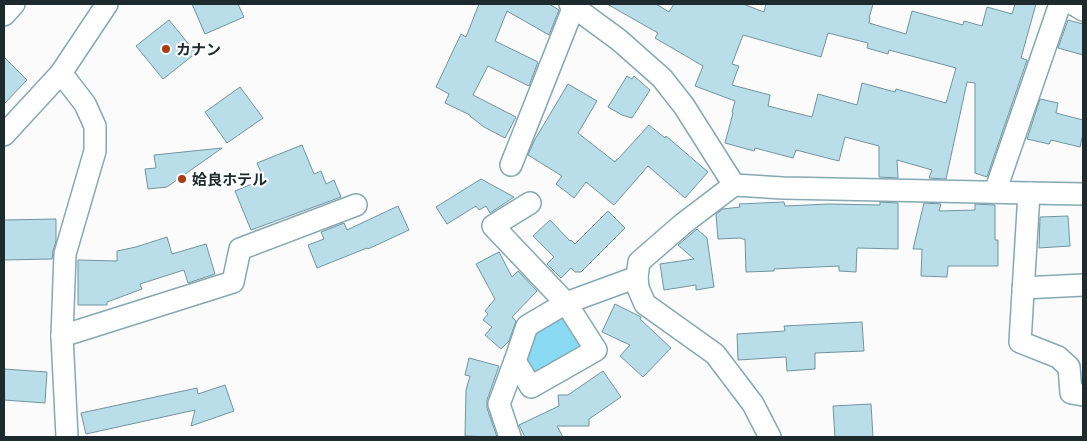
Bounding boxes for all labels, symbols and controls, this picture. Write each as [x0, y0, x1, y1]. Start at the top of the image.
place label: カナン [176, 40, 221, 59]
marker: カナン [160, 43, 172, 55]
place label: 姶良ホテル [192, 170, 267, 189]
marker: 姶良ホテル [176, 173, 188, 185]

